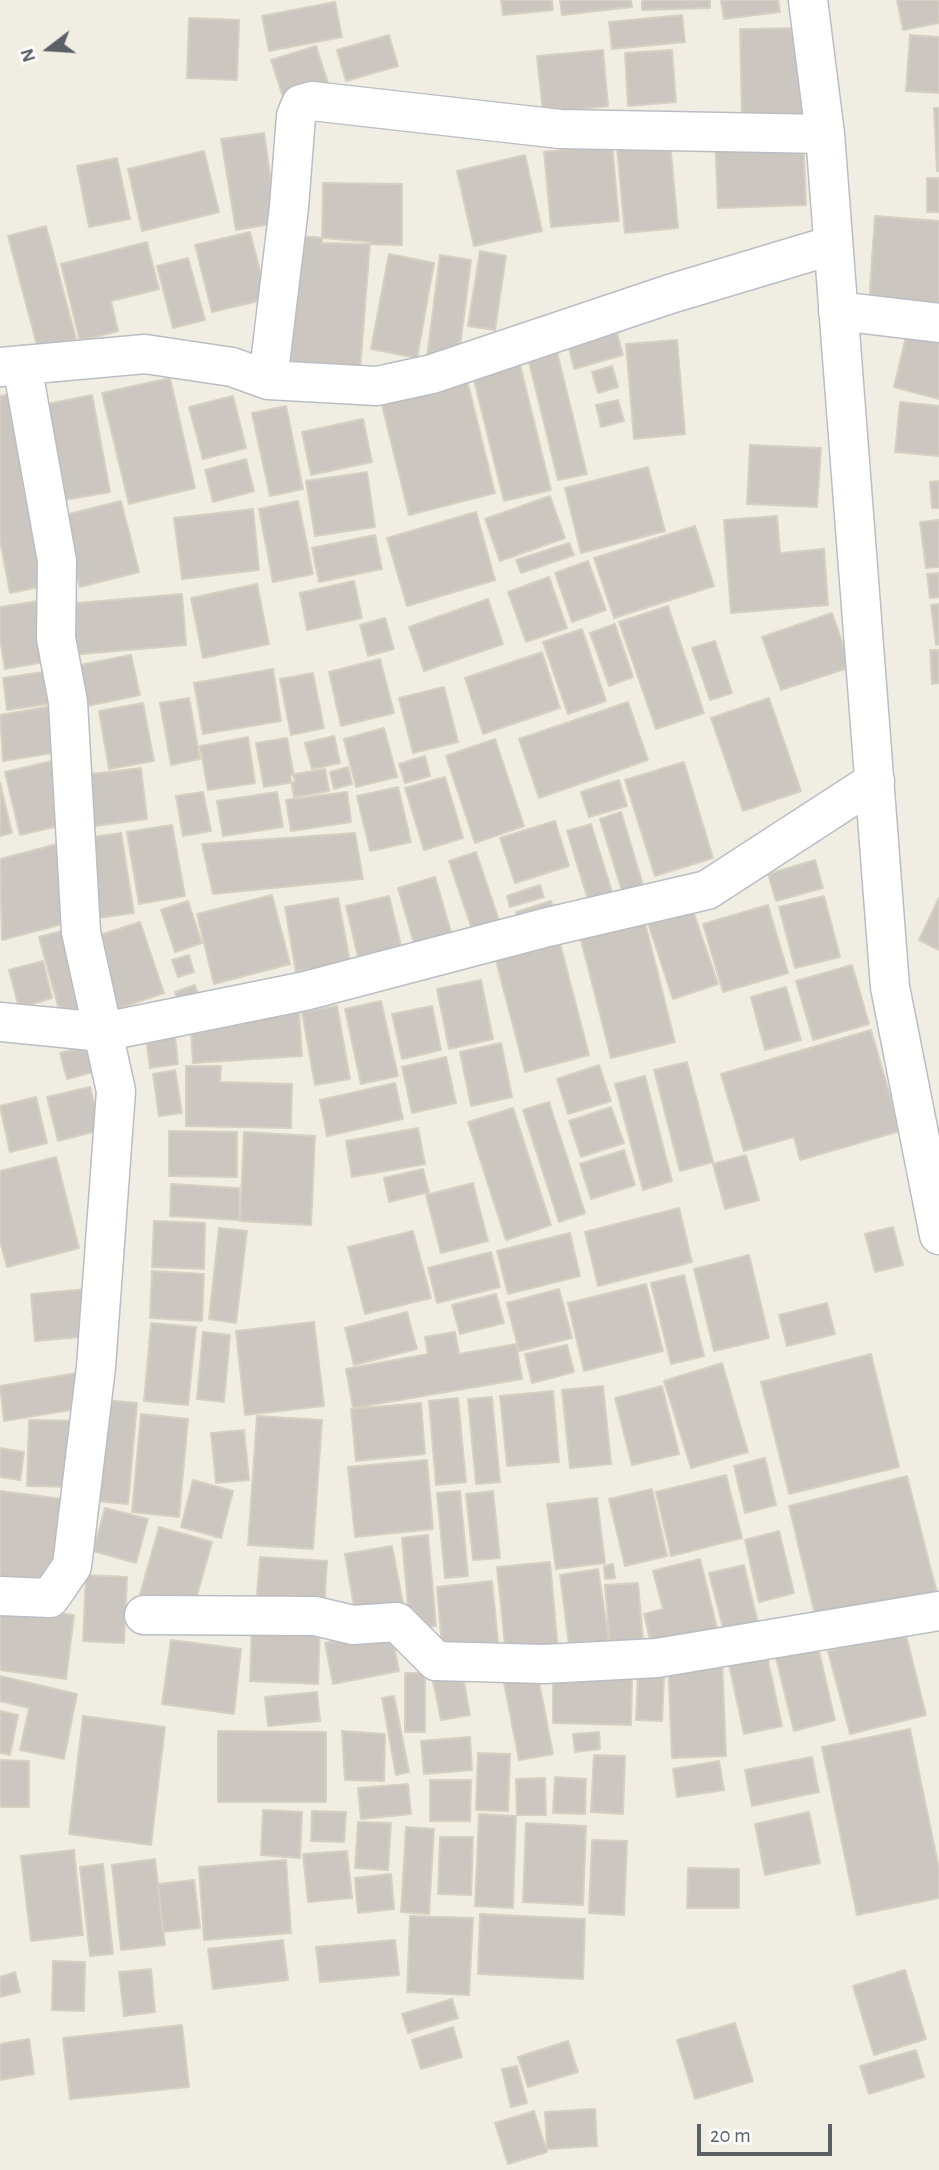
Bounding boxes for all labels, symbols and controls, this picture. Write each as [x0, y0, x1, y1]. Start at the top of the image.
north arrow [14, 14, 84, 84]
text: N [17, 46, 39, 64]
scale bar [701, 2110, 836, 2154]
text: 20 m [710, 2125, 751, 2146]

